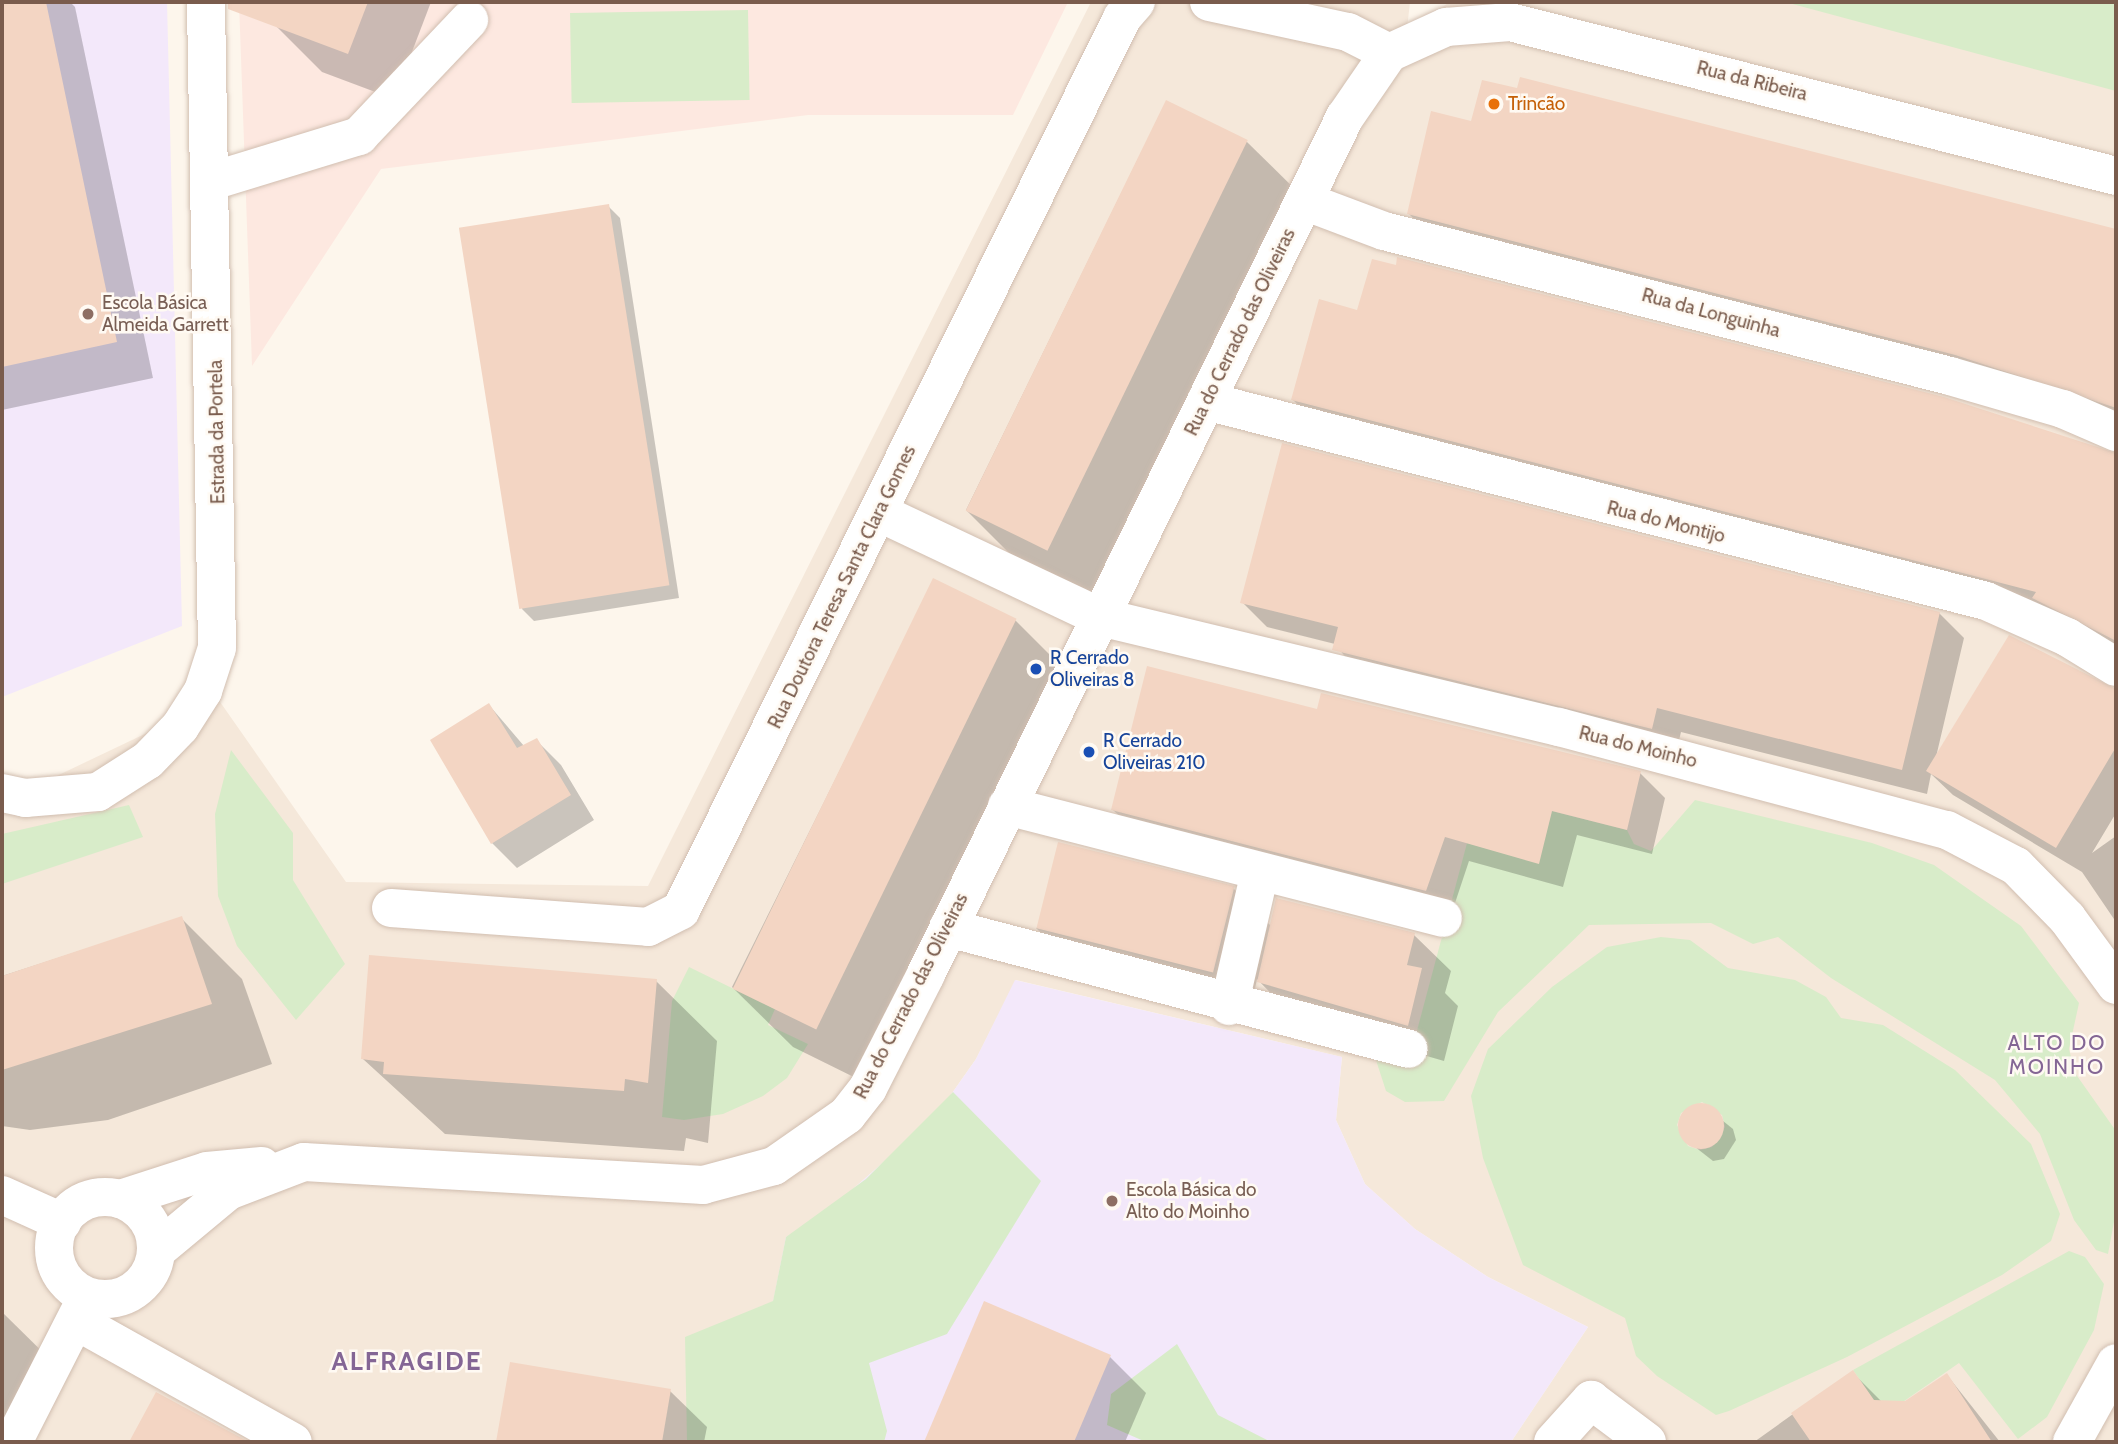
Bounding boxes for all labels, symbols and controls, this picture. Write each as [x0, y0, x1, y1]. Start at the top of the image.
street label: Rua da Ribeira [1694, 56, 1810, 106]
place label: Trincão [1508, 93, 1565, 115]
marker: Trincão [1486, 96, 1502, 112]
street label: Rua do Cerrado das Oliveiras [1180, 225, 1300, 439]
street label: Rua da Longuinha [1639, 284, 1783, 342]
place label: Escola Básica Almeida Garrett [102, 292, 229, 336]
marker: Escola Básica Almeida Garrett [80, 306, 96, 322]
street label: Estrada da Portela [204, 360, 230, 504]
street label: Rua Doutora Teresa Santa Clara Gomes [763, 442, 921, 732]
street label: Rua do Montijo [1605, 496, 1727, 548]
place label: R Cerrado Oliveiras 8 [1050, 647, 1135, 691]
marker: R Cerrado Oliveiras 8 [1028, 661, 1044, 677]
street label: Rua do Moinho [1577, 721, 1699, 773]
place label: R Cerrado Oliveiras 210 [1103, 730, 1206, 774]
marker: R Cerrado Oliveiras 210 [1081, 744, 1097, 760]
street label: Rua do Cerrado das Oliveiras [849, 889, 973, 1103]
district label: ALTO DO MOINHO [2008, 1030, 2106, 1080]
place label: Escola Básica do Alto do Moinho [1126, 1179, 1256, 1223]
marker: Escola Básica do Alto do Moinho [1104, 1193, 1120, 1209]
district label: ALFRAGIDE [333, 1346, 481, 1378]

